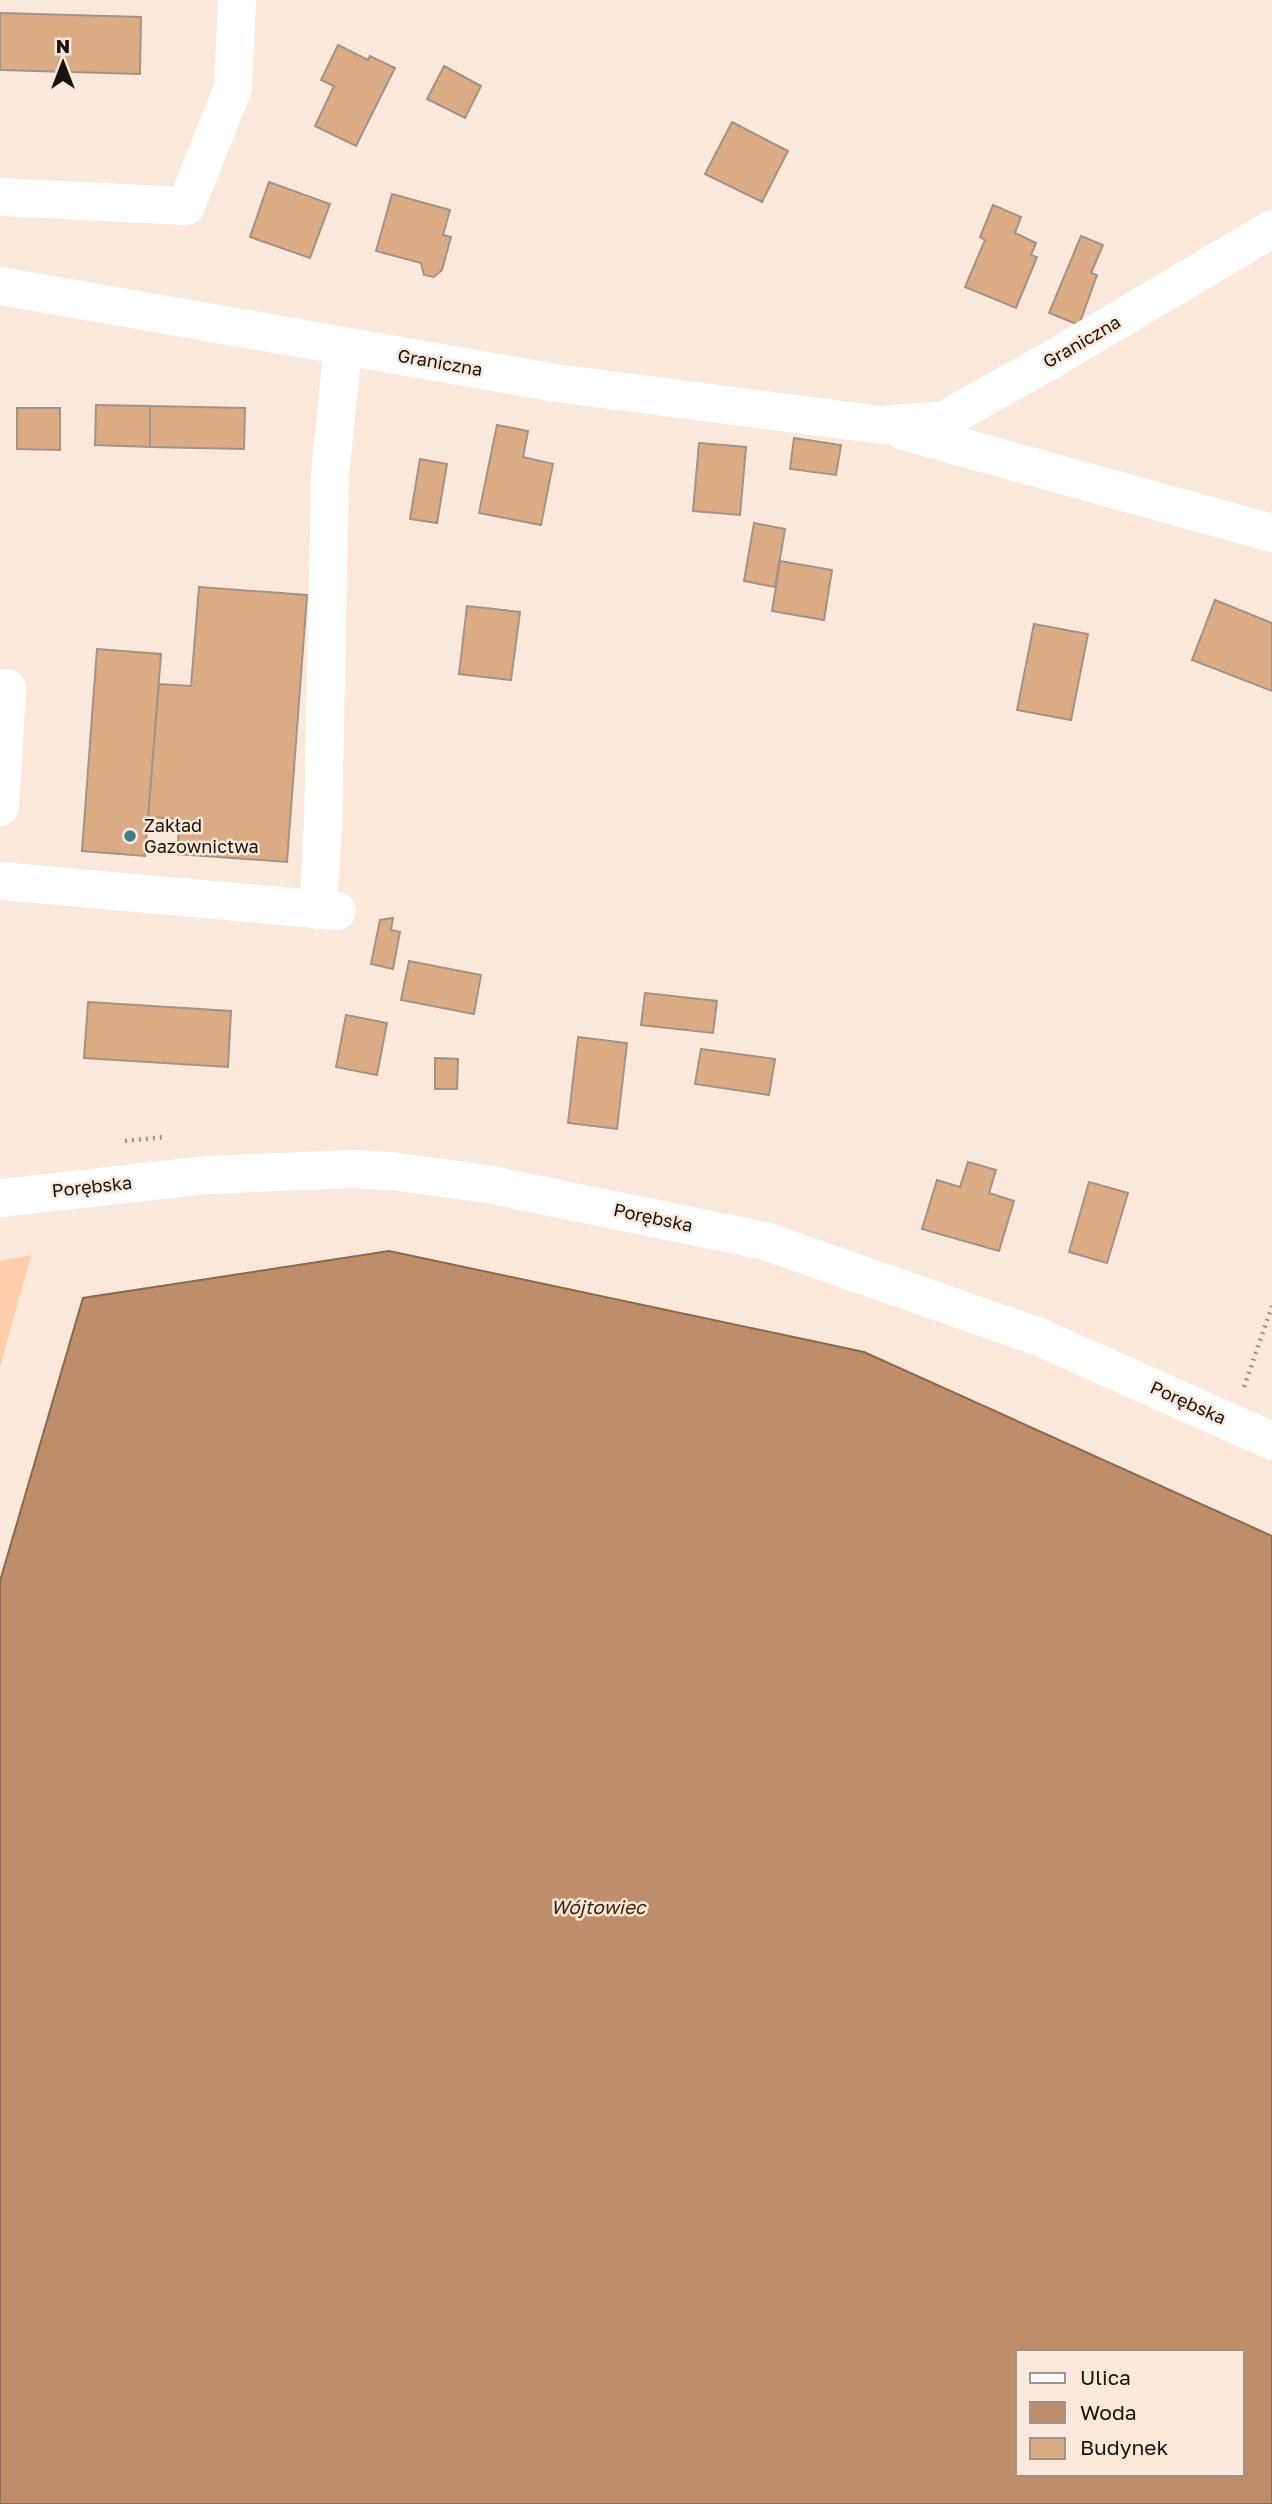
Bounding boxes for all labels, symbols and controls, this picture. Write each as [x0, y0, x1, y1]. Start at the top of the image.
north arrow [28, 28, 98, 98]
text: N [56, 34, 70, 57]
street label: Graniczna [1039, 310, 1124, 372]
street label: Graniczna [396, 344, 484, 380]
place label: Zakład Gazownictwa [144, 814, 259, 857]
marker: Zakład Gazownictwa [122, 828, 138, 844]
street label: Porębska [51, 1171, 133, 1201]
street label: Porębska [612, 1198, 695, 1236]
street label: Porębska [1147, 1376, 1230, 1429]
water label: Wójtowiec [551, 1895, 647, 1918]
legend [1016, 2350, 1244, 2476]
text: Ulica [1080, 2364, 1131, 2390]
text: Woda [1080, 2399, 1137, 2425]
text: Budynek [1080, 2434, 1169, 2460]

